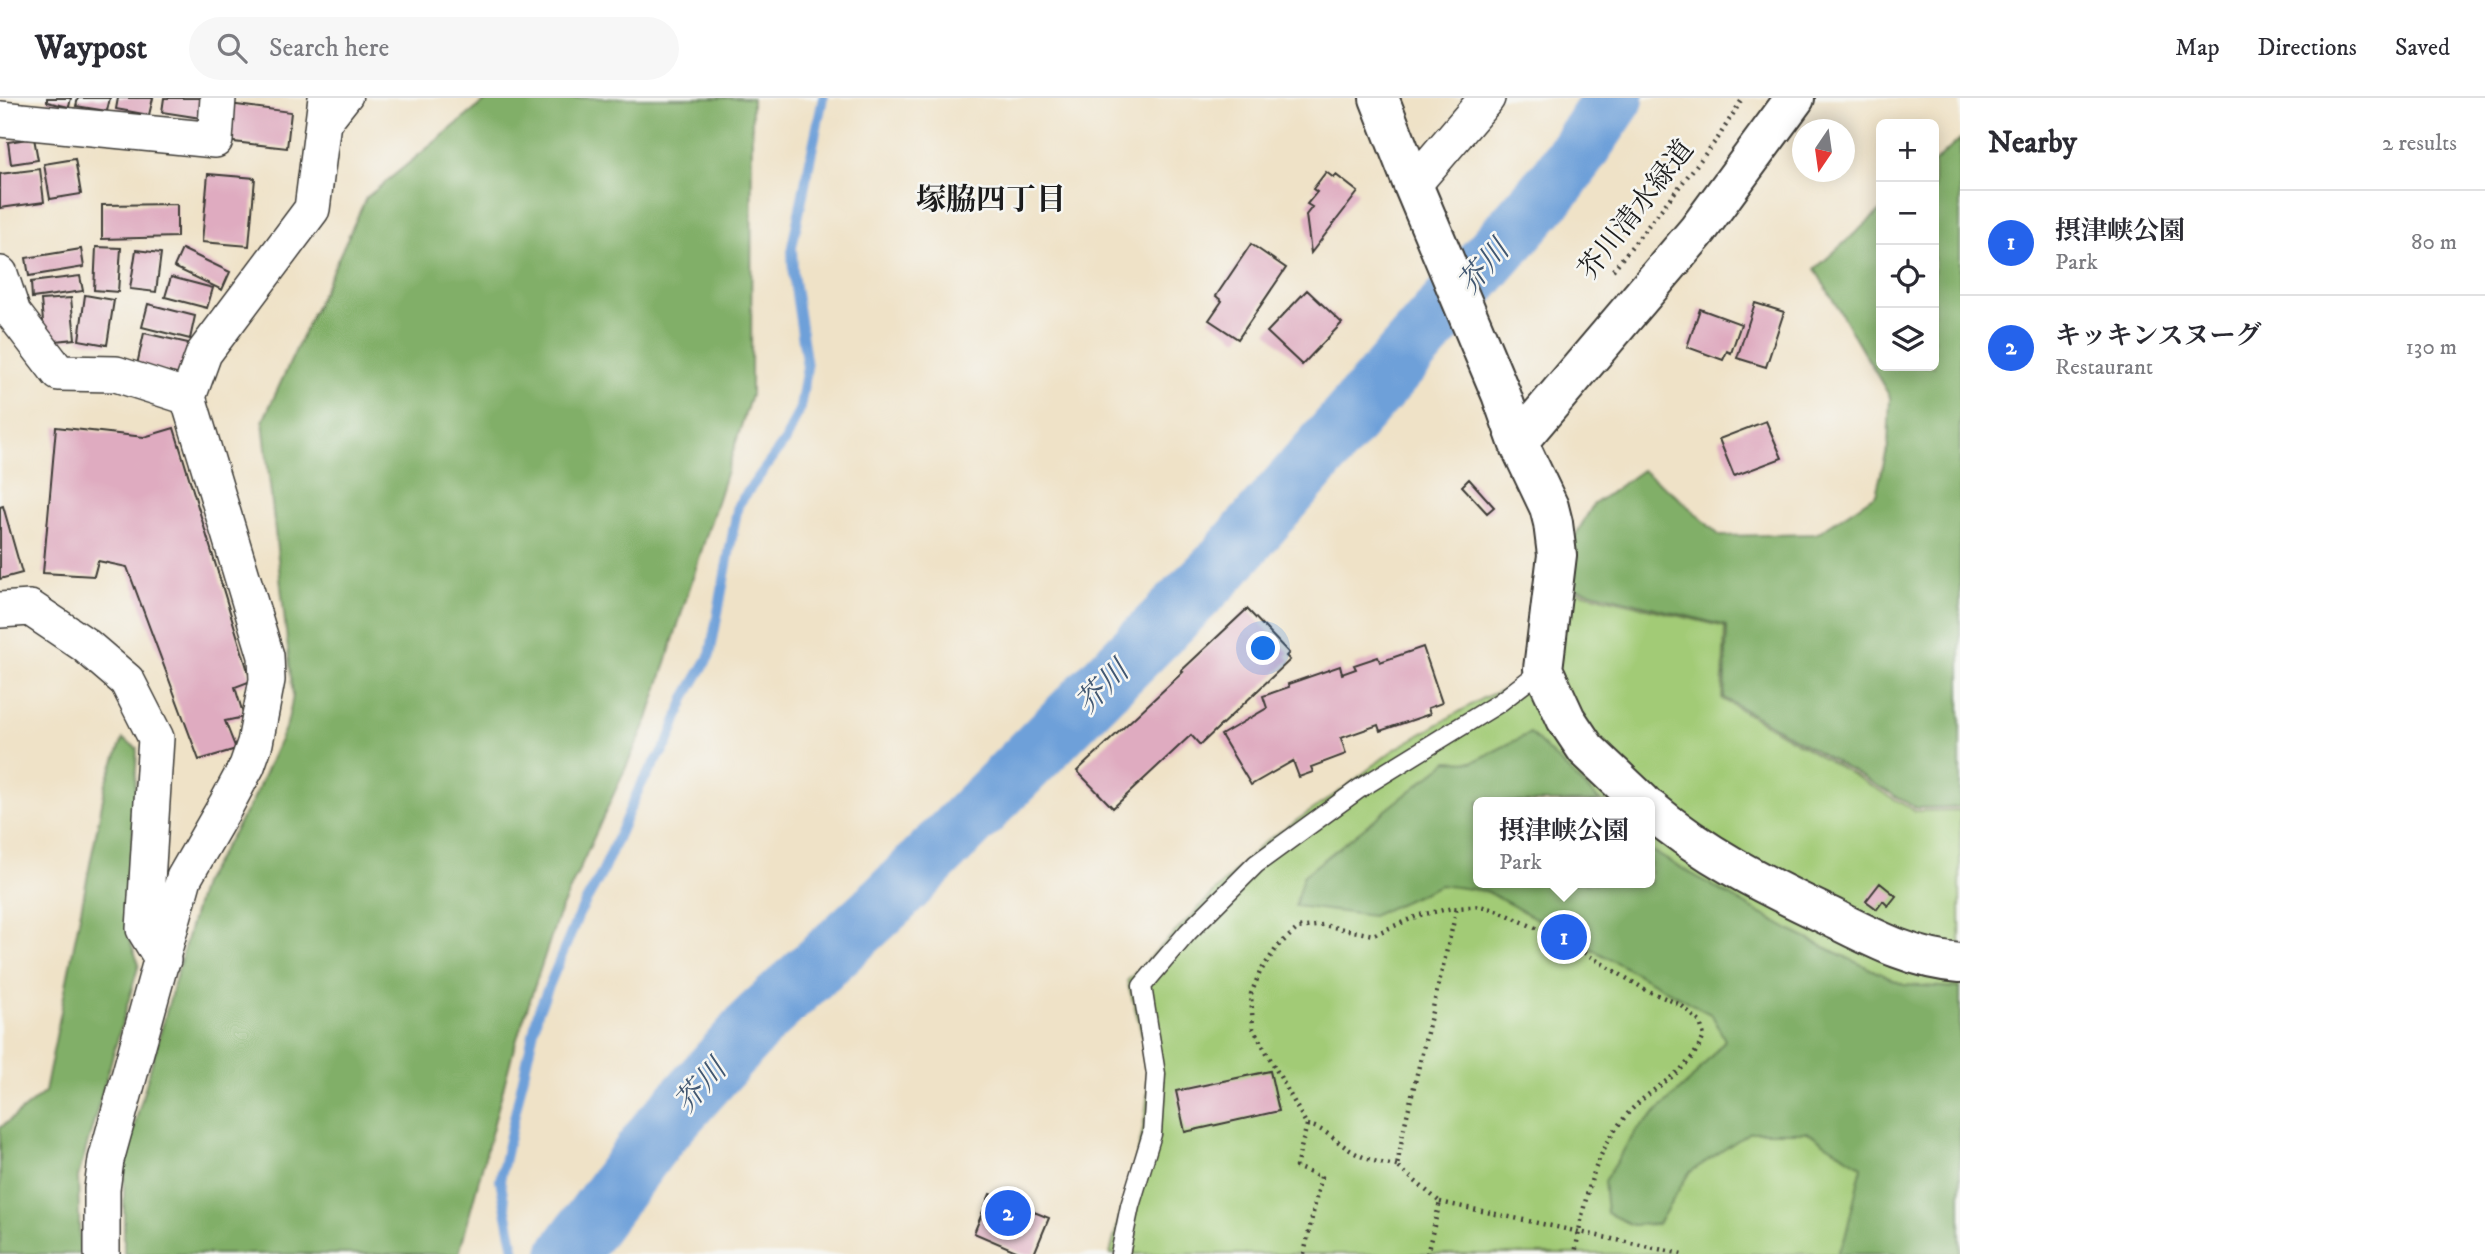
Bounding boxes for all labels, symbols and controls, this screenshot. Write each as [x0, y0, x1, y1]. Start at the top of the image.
search box [189, 17, 679, 80]
text: Waypost [35, 28, 147, 69]
icon: search [213, 29, 251, 67]
text: Search here [269, 32, 389, 65]
text: Map [2175, 33, 2220, 63]
text: Directions [2258, 33, 2357, 63]
text: Saved [2395, 33, 2450, 63]
north arrow [1792, 119, 1855, 182]
map controls [1876, 119, 1939, 371]
button: + [1876, 119, 1939, 182]
text: Nearby [1988, 125, 2077, 162]
text: 2 results [2382, 129, 2457, 158]
street label: 芥川清水緑道 [1571, 133, 1702, 287]
district label: 塚脇四丁目 [916, 182, 1066, 219]
button: − [1876, 182, 1939, 245]
text: 摂津峡公園 [2055, 215, 2185, 248]
text: 1 [2007, 228, 2015, 257]
text: 80 m [2411, 228, 2457, 257]
water label: 芥川 [1450, 231, 1520, 303]
button: locate [1876, 245, 1939, 308]
text: Park [2055, 248, 2098, 277]
button: layers [1876, 308, 1939, 371]
text: キッキンスヌーグ [2055, 320, 2261, 353]
text: 2 [2005, 333, 2017, 362]
text: 130 m [2405, 333, 2457, 362]
text: Restaurant [2055, 353, 2153, 382]
your location [1246, 631, 1280, 665]
water label: 芥川 [1069, 652, 1139, 722]
popup [1473, 797, 1655, 888]
text: 摂津峡公園 [1499, 815, 1629, 848]
text: Park [1499, 848, 1542, 877]
pin: 1 [1541, 911, 1587, 963]
water label: 芥川 [667, 1050, 737, 1122]
pin: 2 [985, 1187, 1031, 1239]

